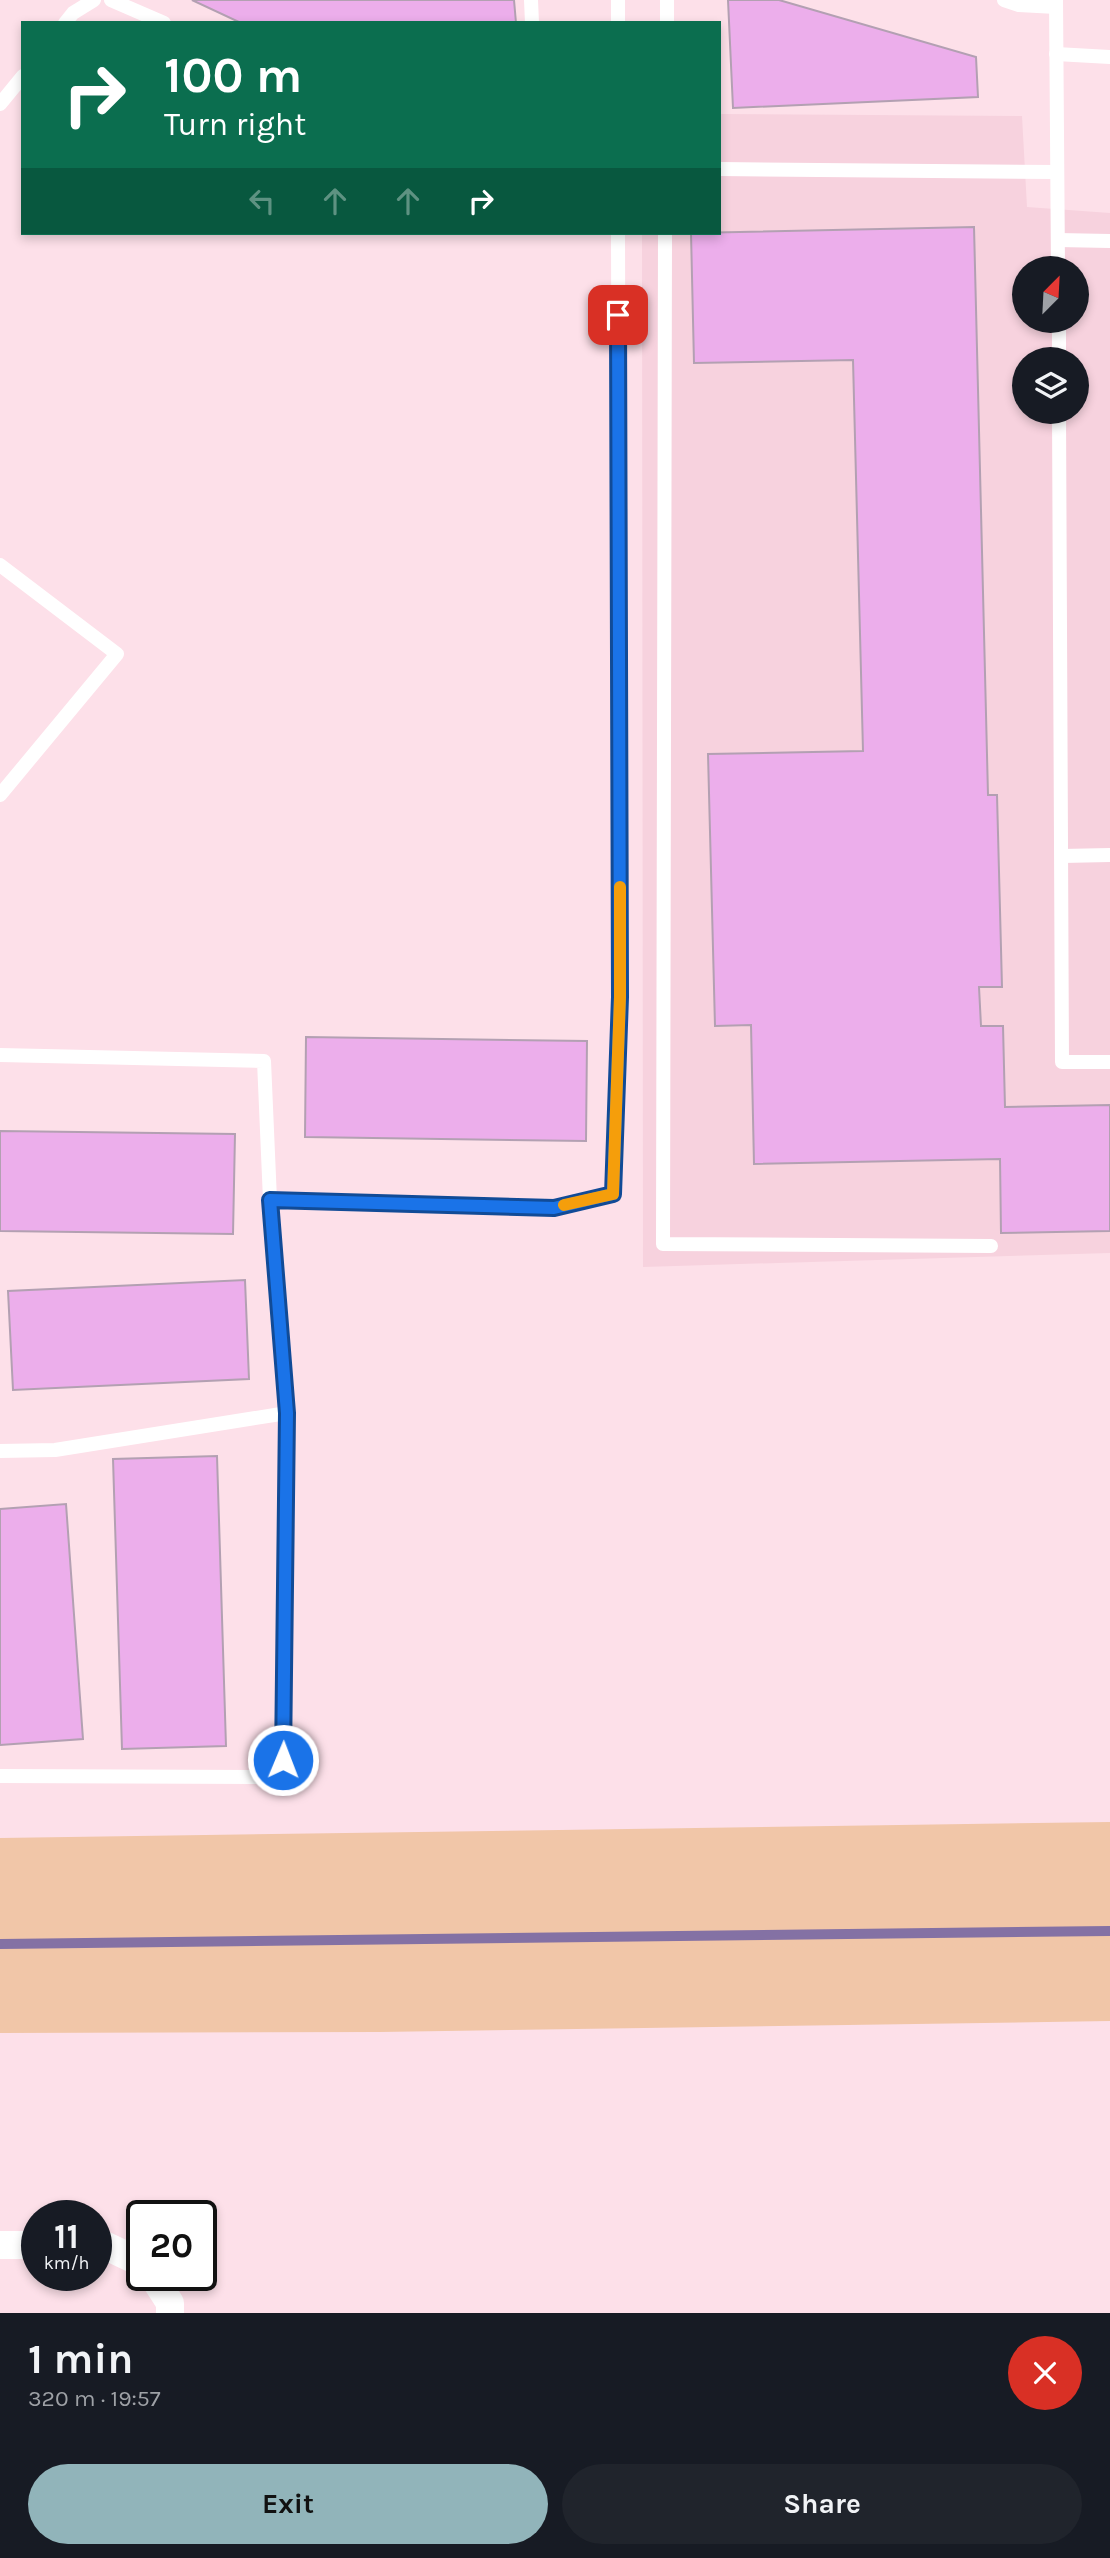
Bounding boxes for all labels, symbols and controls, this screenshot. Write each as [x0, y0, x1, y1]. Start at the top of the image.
text: 100 m [164, 47, 302, 104]
icon: right [49, 49, 140, 140]
text: Turn right [164, 106, 306, 143]
icon: left [243, 182, 281, 220]
icon: ahead [316, 182, 354, 220]
icon: ahead [389, 182, 427, 220]
icon: right [462, 182, 500, 220]
north arrow [1012, 256, 1088, 332]
map controls [1012, 256, 1089, 424]
pin [588, 285, 648, 345]
icon: arrive [599, 296, 637, 334]
button: layers [1012, 347, 1089, 424]
position arrow [246, 1723, 320, 1797]
speed limit sign: 20 [126, 2200, 217, 2291]
text: 11 [54, 2216, 79, 2257]
text: km/h [44, 2252, 89, 2274]
text: 1 min [28, 2334, 133, 2384]
button: close [1008, 2336, 1082, 2410]
text: 320 m · 19:57 [28, 2385, 161, 2412]
button: Exit [28, 2464, 548, 2544]
button: Share [562, 2464, 1082, 2544]

